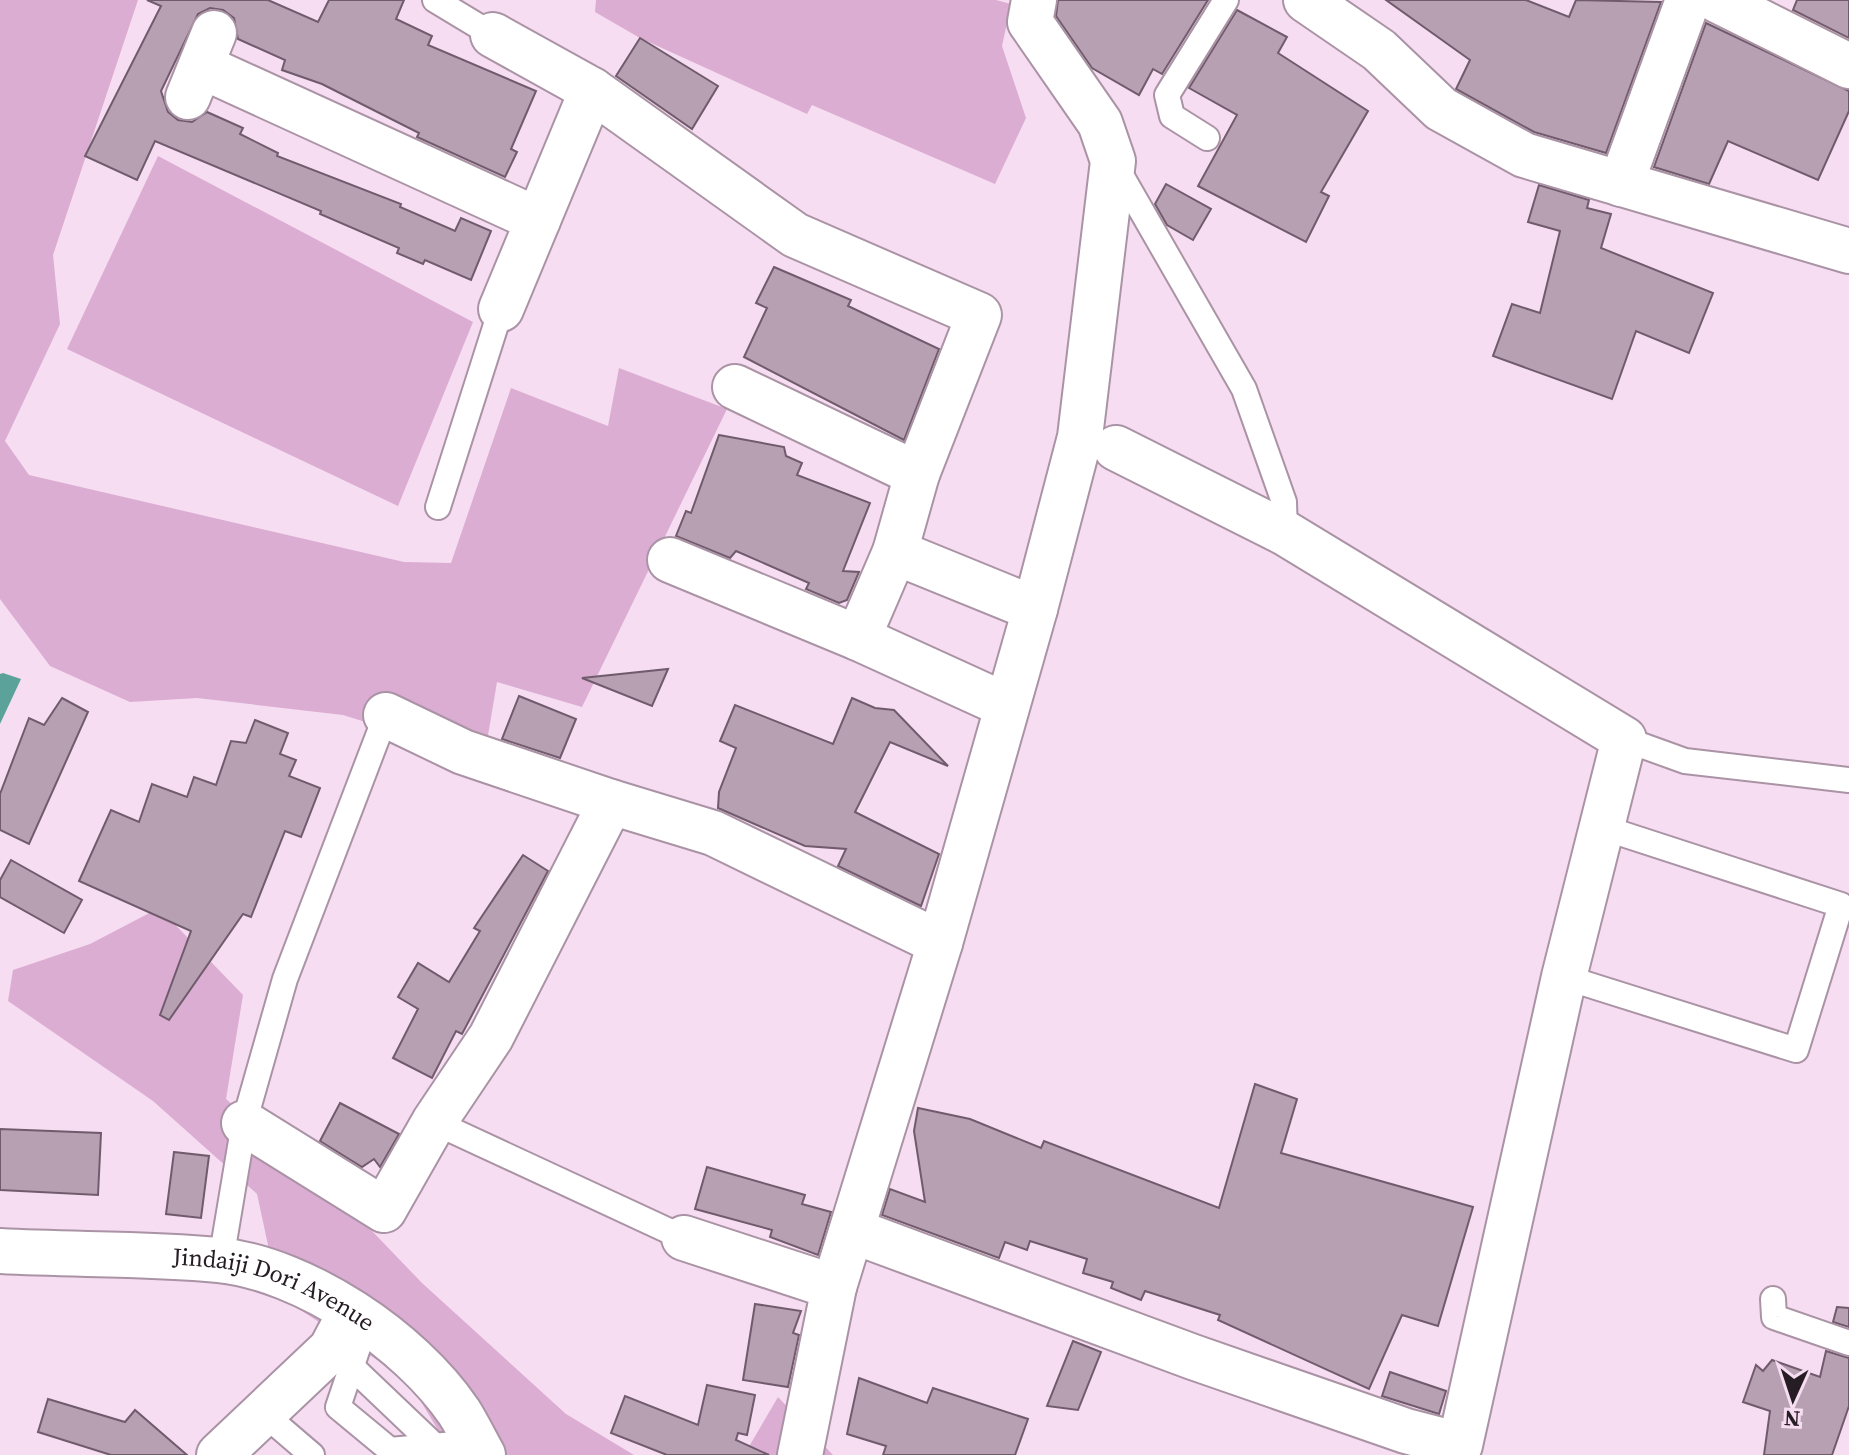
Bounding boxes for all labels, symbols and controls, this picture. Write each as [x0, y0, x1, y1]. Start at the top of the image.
street label: Jindaiji Dori Avenue [171, 1240, 382, 1339]
north arrow [1753, 1359, 1833, 1439]
text: N [1783, 1404, 1801, 1434]

